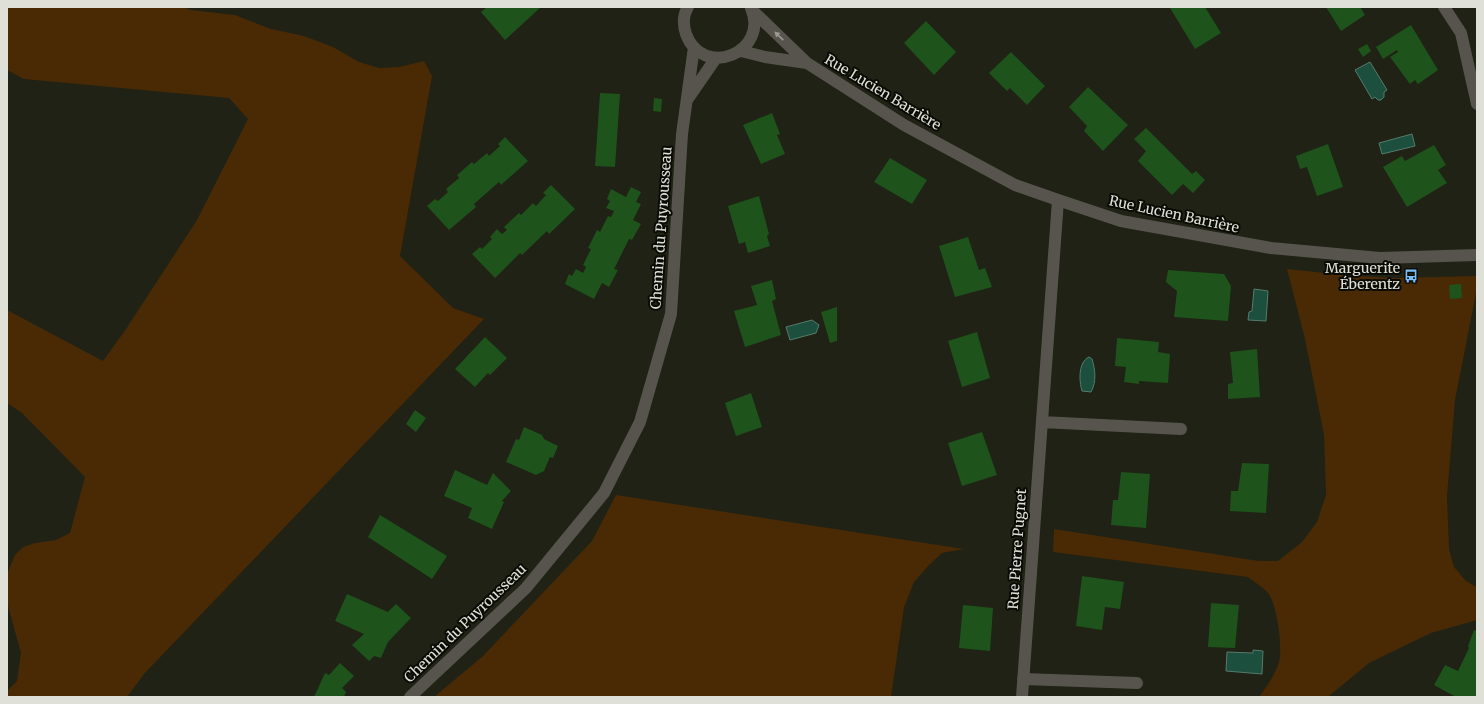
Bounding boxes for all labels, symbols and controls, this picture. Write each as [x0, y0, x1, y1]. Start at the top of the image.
one-way arrow [774, 32, 784, 41]
street label: Rue Lucien Barrière [822, 50, 944, 134]
street label: Chemin du Puyrousseau [646, 146, 676, 310]
street label: Rue Lucien Barrière [1107, 191, 1241, 237]
place label: Marguerite Éberentz [1325, 259, 1400, 293]
bus stop icon: Marguerite Éberentz [1403, 268, 1419, 284]
street label: Rue Pierre Pugnet [1004, 487, 1030, 610]
street label: Chemin du Puyrousseau [400, 560, 530, 686]

